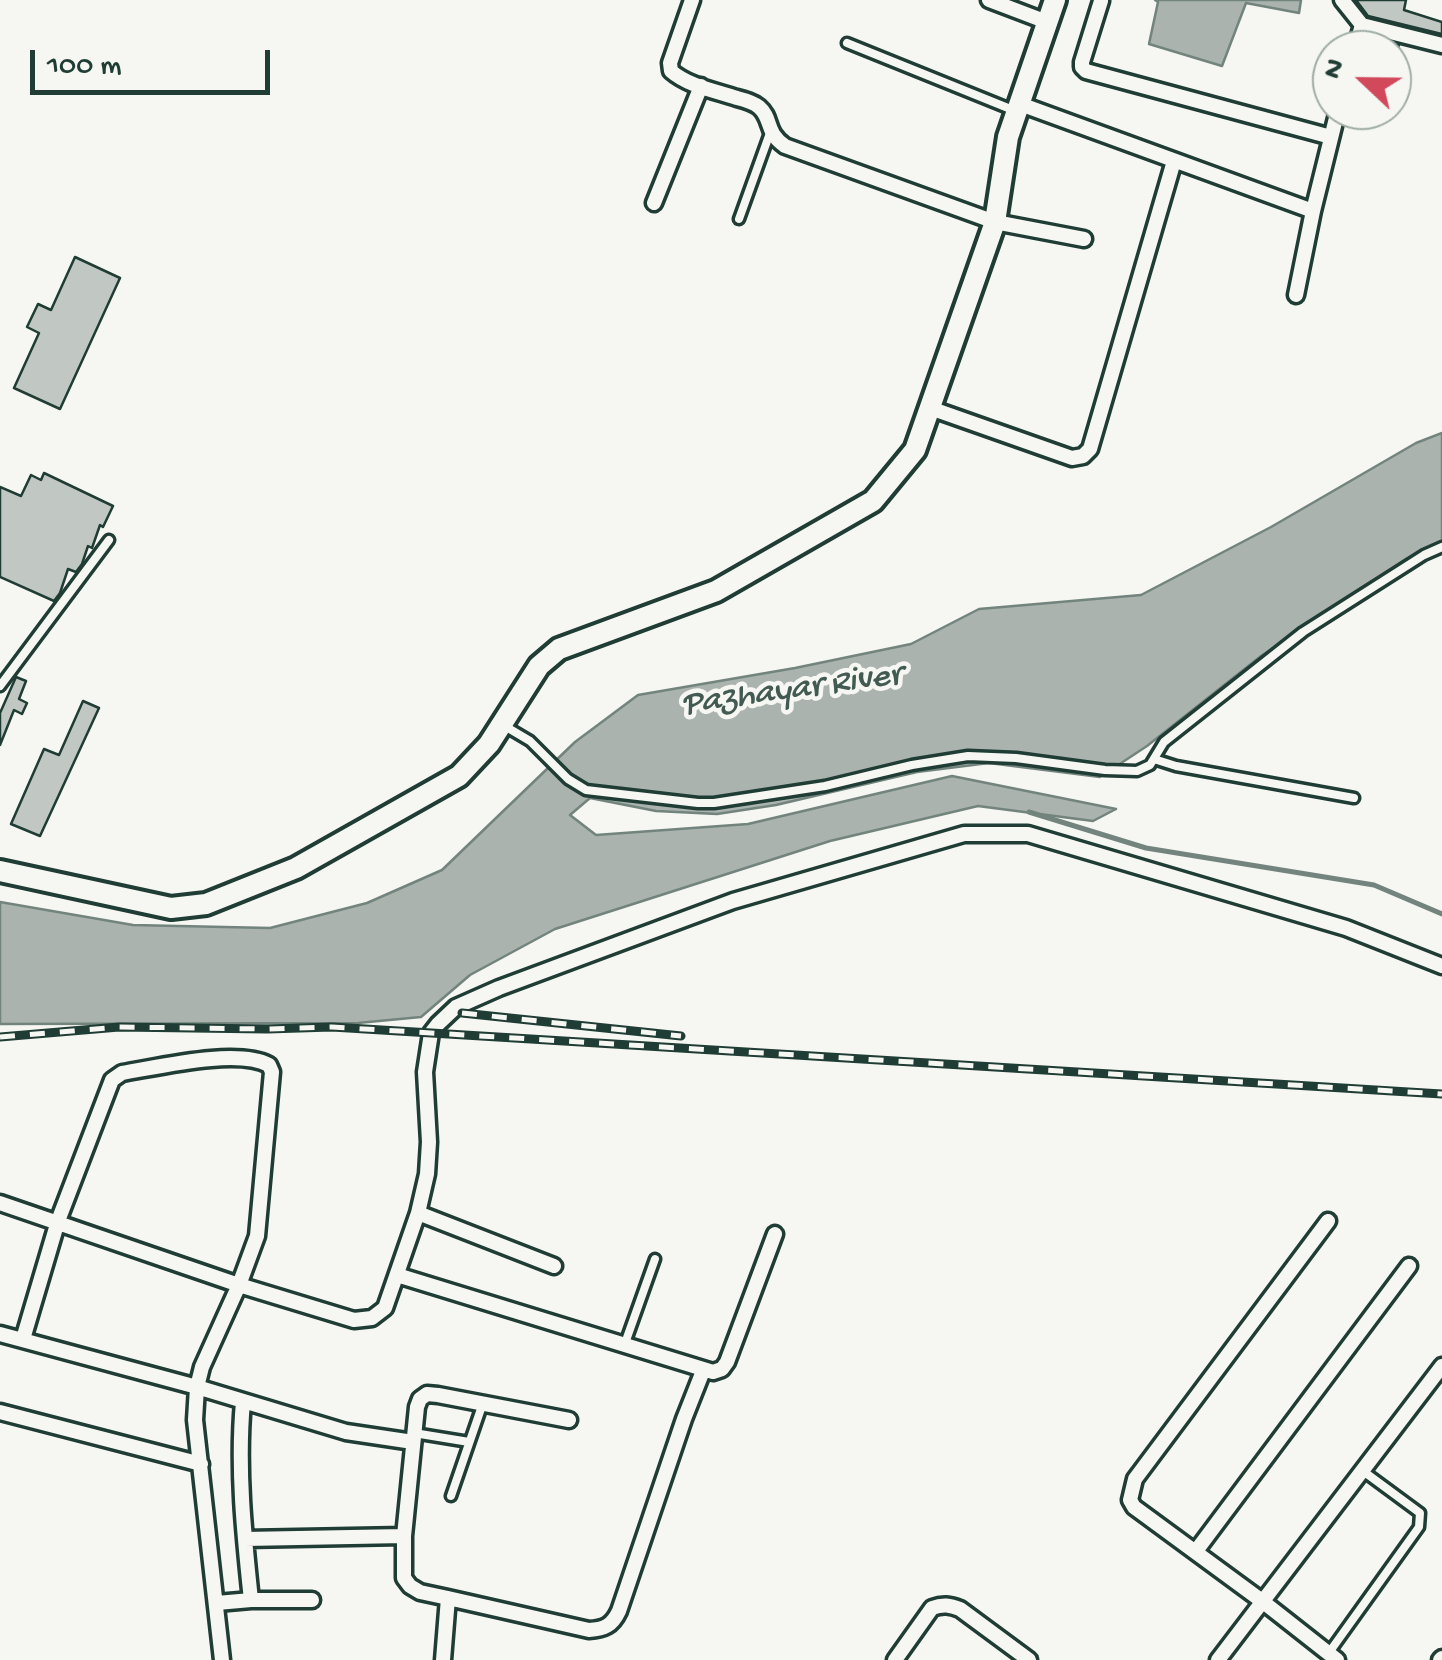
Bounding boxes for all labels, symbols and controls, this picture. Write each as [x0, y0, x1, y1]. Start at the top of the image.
scale bar [35, 30, 275, 92]
north arrow [1312, 30, 1412, 130]
text: 100 m [47, 50, 122, 85]
text: N [1317, 55, 1354, 84]
water label: Pazhayar River [679, 656, 905, 728]

